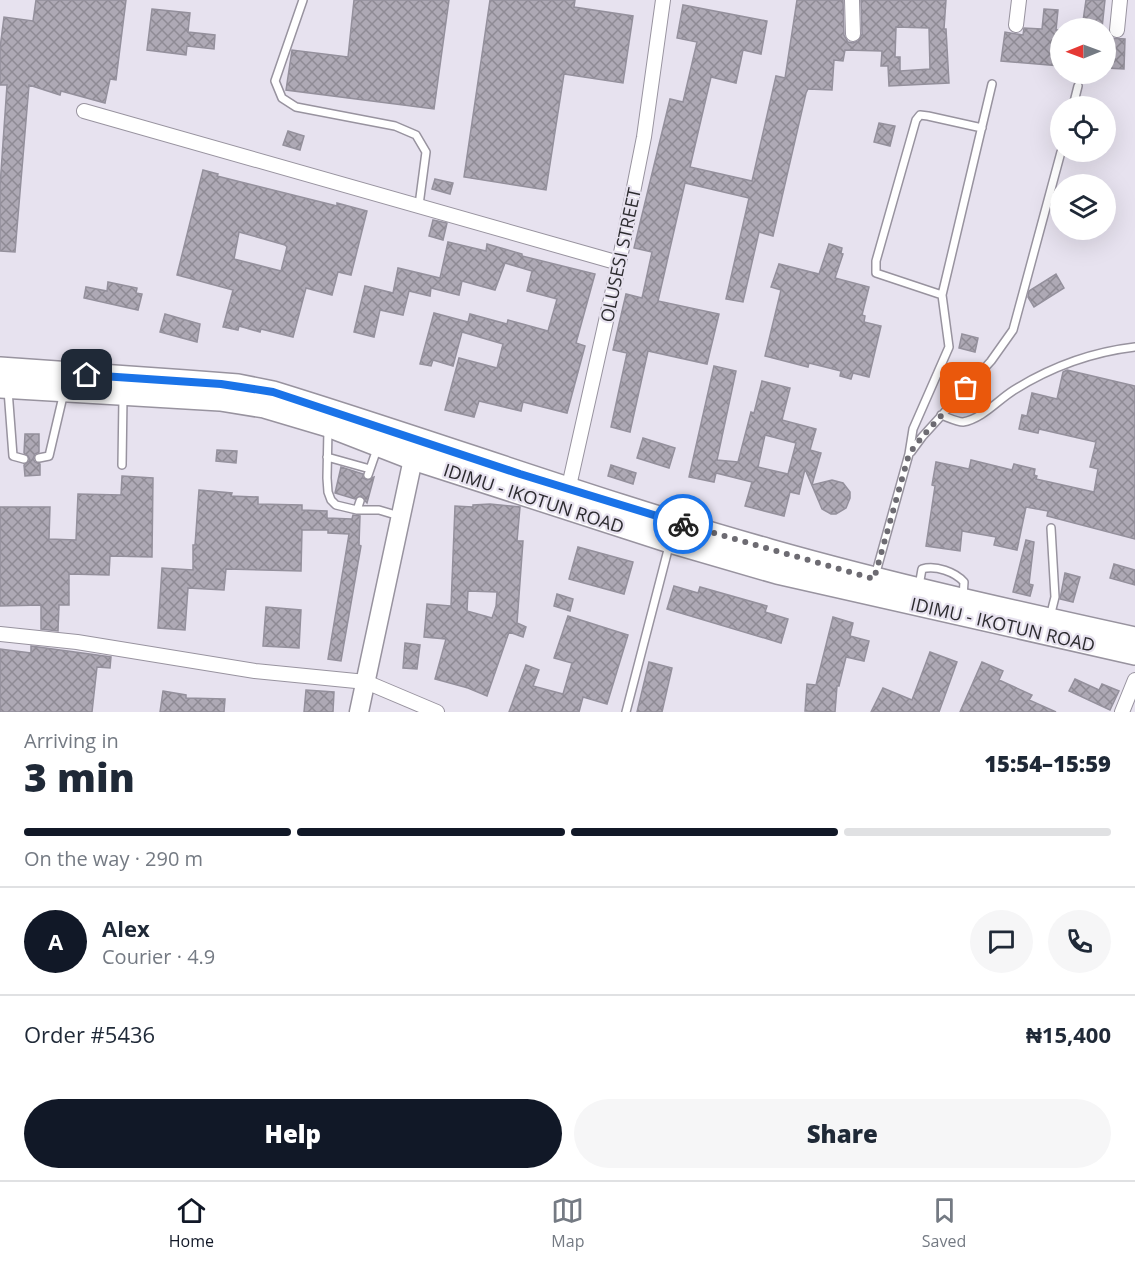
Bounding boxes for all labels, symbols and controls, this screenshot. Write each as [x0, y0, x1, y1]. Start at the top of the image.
north arrow [1050, 18, 1116, 84]
map controls [1050, 18, 1116, 240]
button: locate [1050, 96, 1116, 162]
button: layers [1050, 174, 1116, 240]
street label: OLUSESI STREET [594, 186, 646, 324]
pin [61, 349, 112, 400]
icon: home [70, 358, 103, 391]
pin [940, 362, 991, 413]
icon: bag [949, 371, 982, 404]
street label: IDIMU - IKOTUN ROAD [441, 457, 627, 539]
courier [653, 494, 713, 554]
icon: bike [667, 508, 700, 541]
street label: IDIMU - IKOTUN ROAD [908, 591, 1098, 657]
text: Arriving in [24, 727, 119, 754]
text: 15:54–15:59 [984, 748, 1111, 778]
text: 3 min [24, 750, 135, 803]
text: On the way · 290 m [24, 845, 203, 872]
button: chat [970, 910, 1033, 973]
button: phone [1048, 910, 1111, 973]
text: Alex [102, 913, 150, 943]
text: A [48, 926, 63, 956]
text: Courier · 4.9 [102, 943, 215, 970]
text: Order #5436 [24, 1019, 155, 1049]
text: ₦15,400 [1026, 1019, 1111, 1049]
button: Help [24, 1099, 562, 1168]
button: Share [574, 1099, 1111, 1168]
tab: Home [169, 1194, 214, 1252]
tab: Map [551, 1194, 584, 1252]
tab: Saved [922, 1194, 966, 1252]

